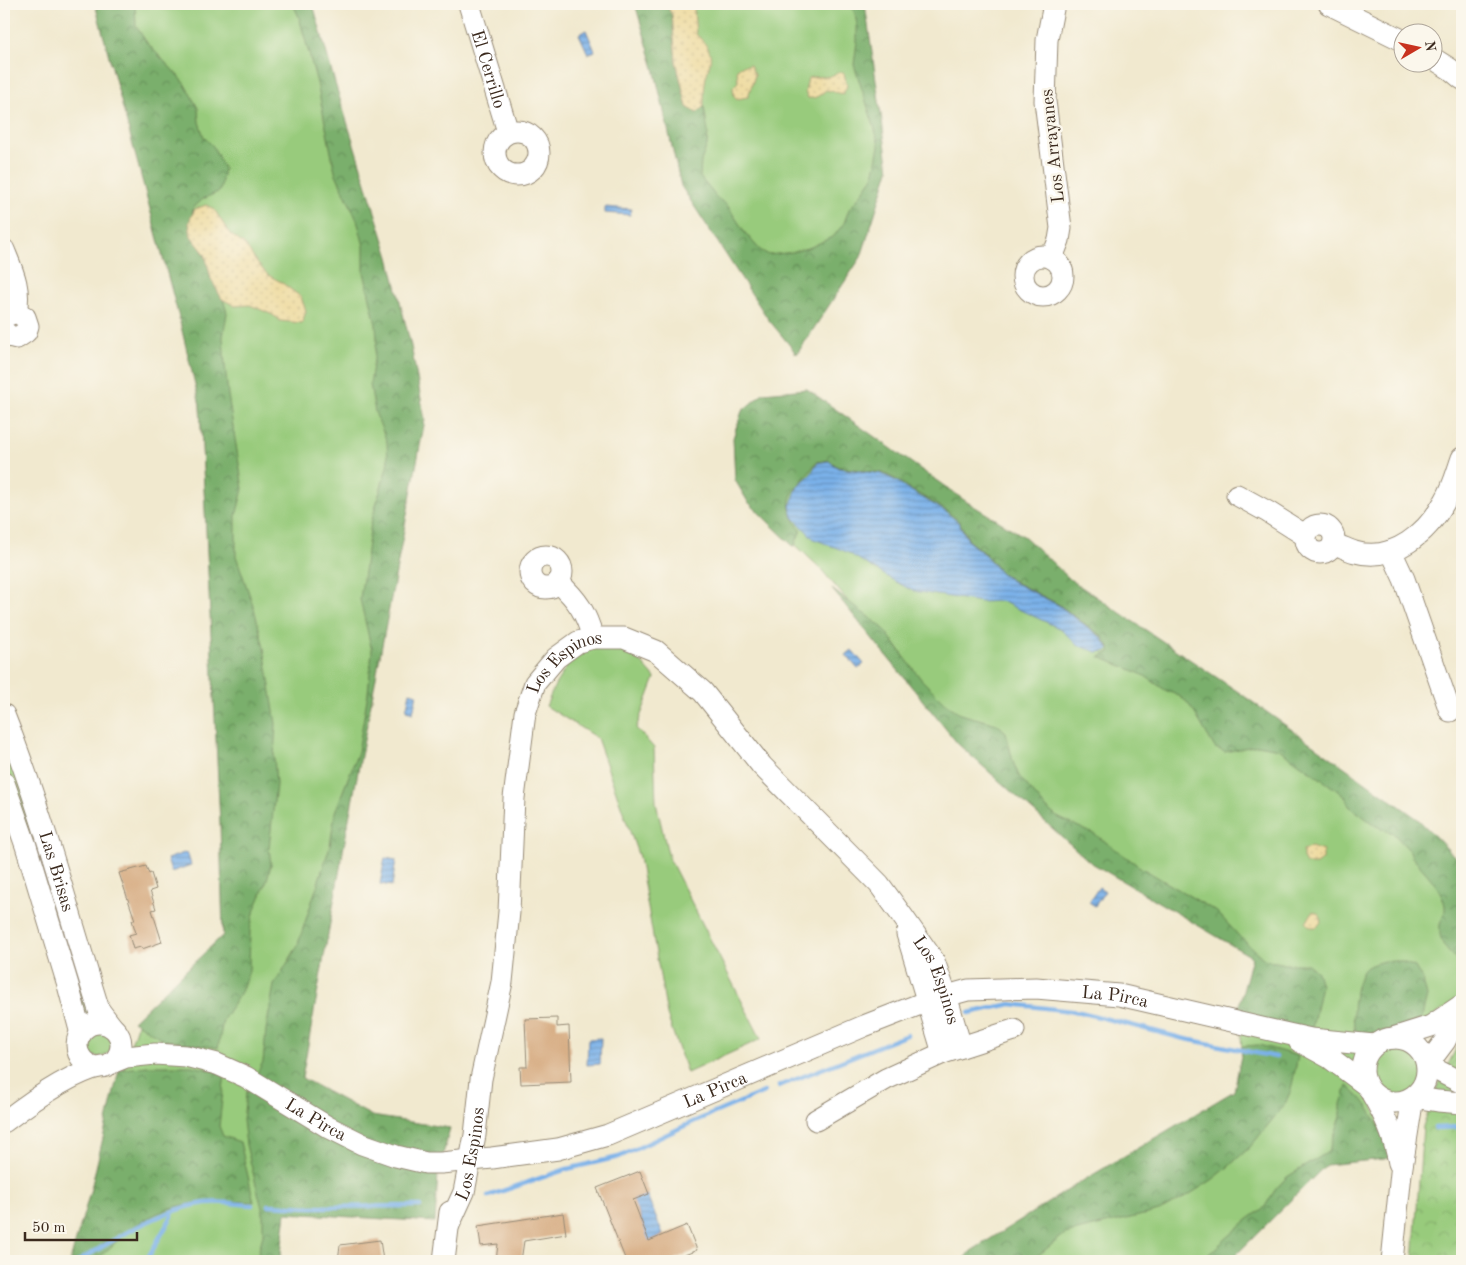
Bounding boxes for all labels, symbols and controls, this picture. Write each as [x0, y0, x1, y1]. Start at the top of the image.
north arrow [1394, 22, 1444, 72]
street label: El Cerrillo [467, 28, 508, 111]
text: N [1422, 40, 1438, 53]
street label: Los Arrayanes [1038, 88, 1068, 204]
street label: Los Espinos [524, 630, 603, 696]
street label: Las Brisas [35, 829, 77, 914]
street label: Los Espinos [909, 933, 962, 1027]
street label: La Pirca [1081, 984, 1150, 1012]
street label: La Pirca [681, 1069, 750, 1112]
street label: La Pirca [282, 1095, 349, 1145]
street label: Los Espinos [453, 1106, 488, 1204]
scale bar [25, 1210, 138, 1242]
text: 50 m [32, 1221, 66, 1236]

